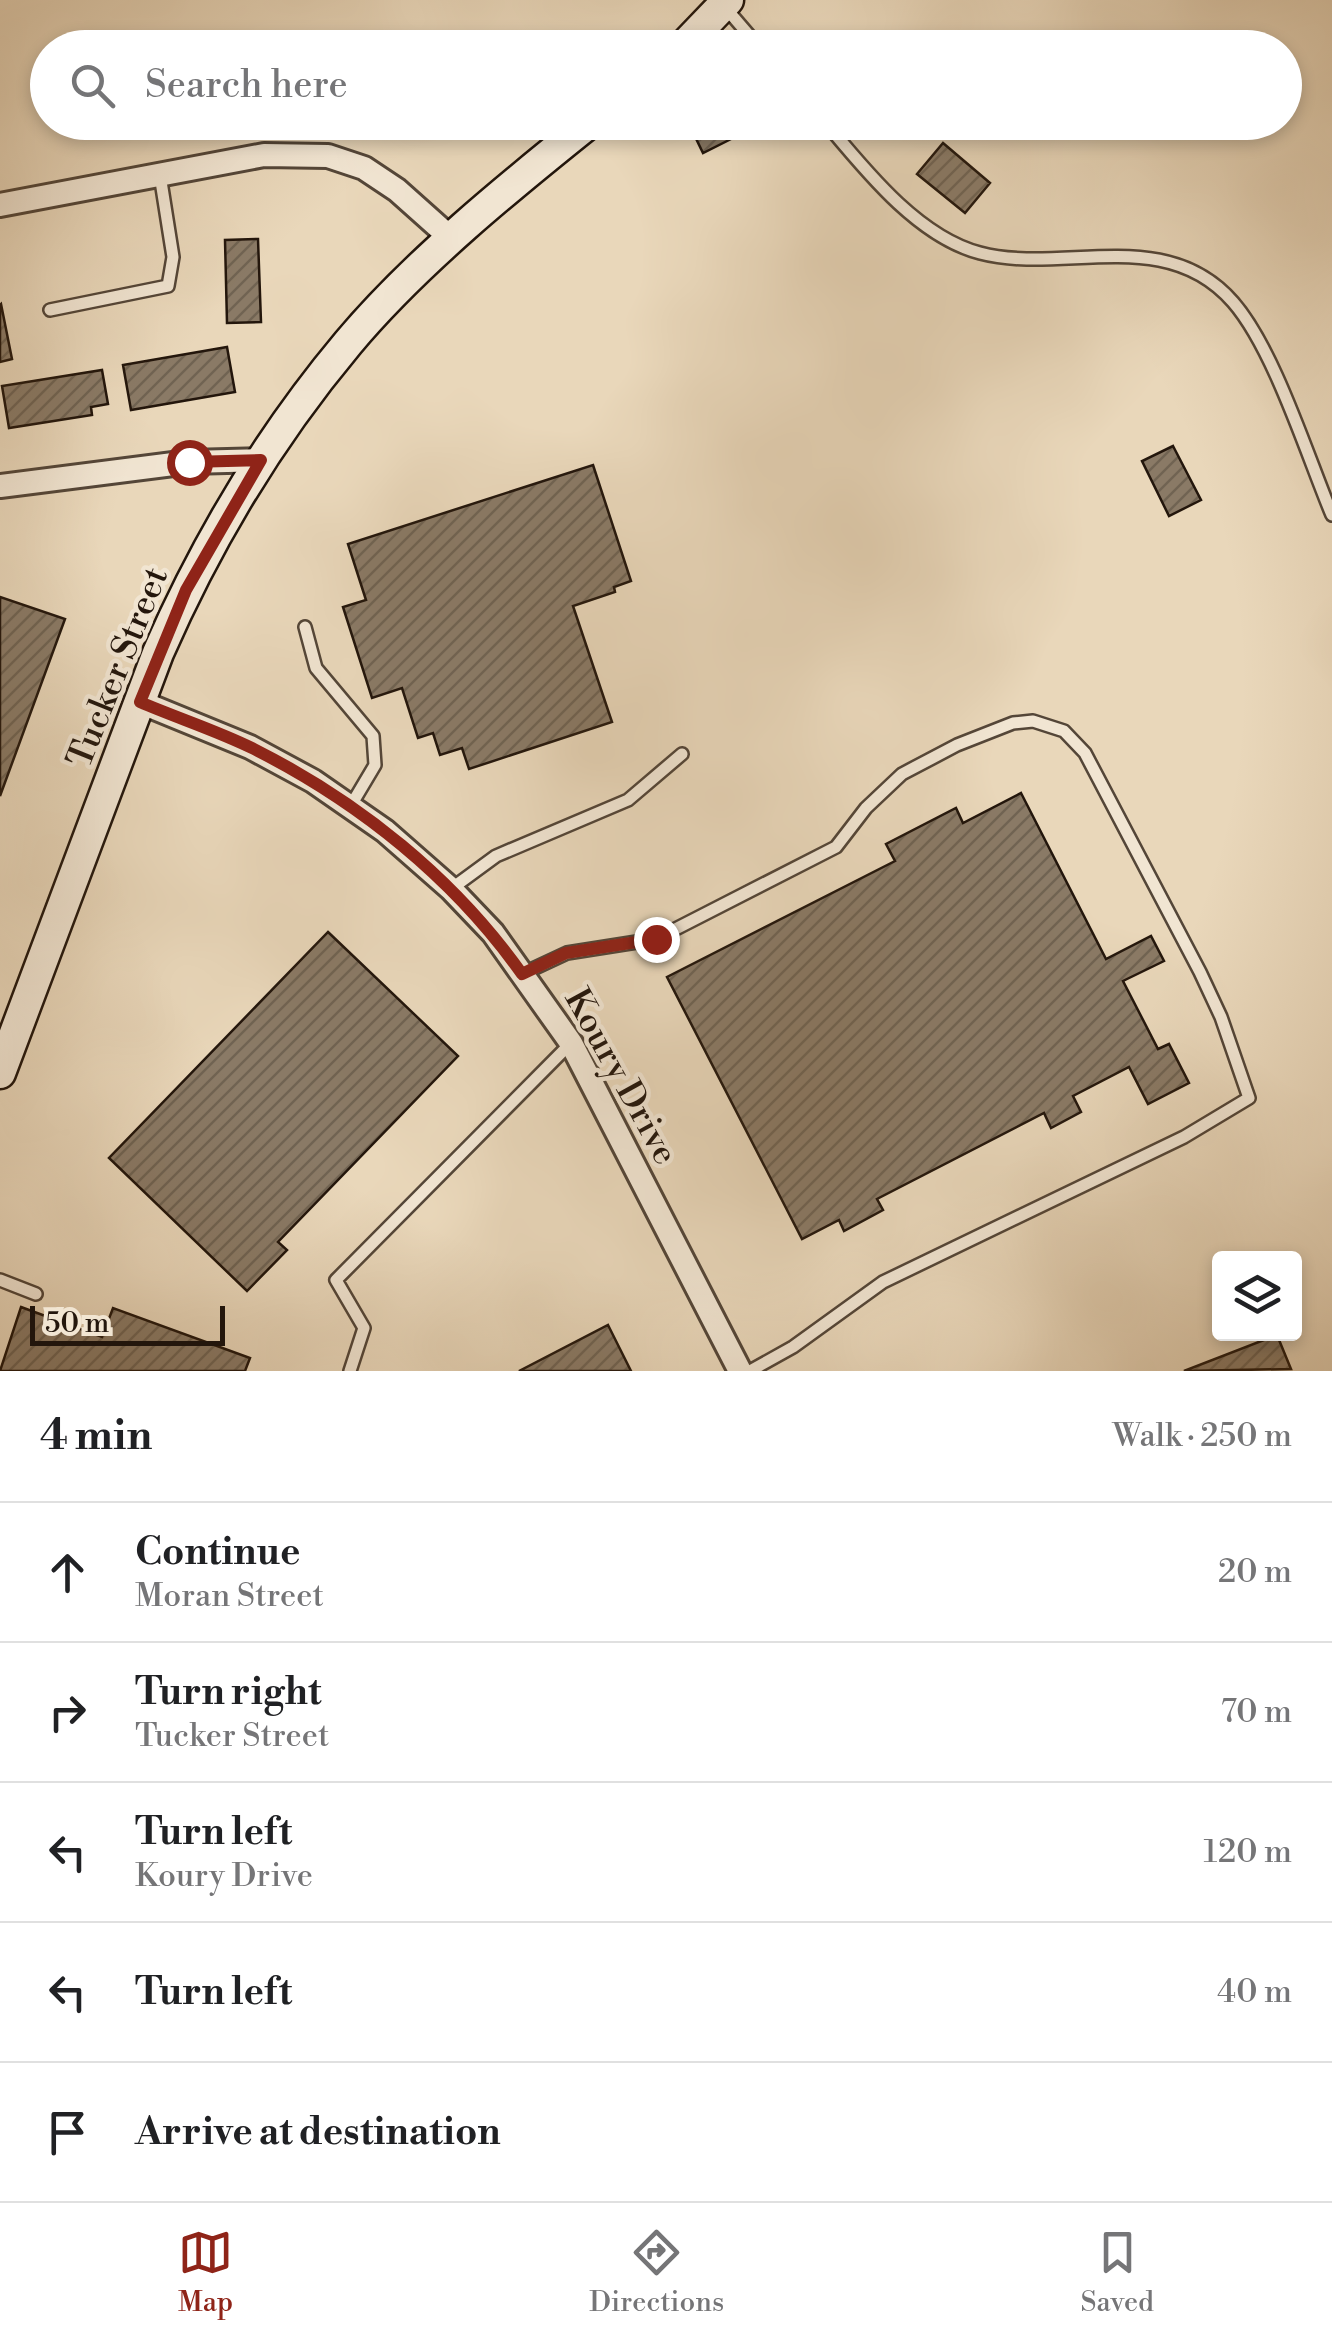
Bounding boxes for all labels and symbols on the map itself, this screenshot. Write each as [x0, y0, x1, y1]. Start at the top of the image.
route start [167, 440, 213, 486]
street label: Tucker Street [59, 561, 178, 774]
route end [634, 917, 680, 963]
street label: Koury Drive [555, 981, 687, 1172]
scale bar [30, 1301, 225, 1346]

